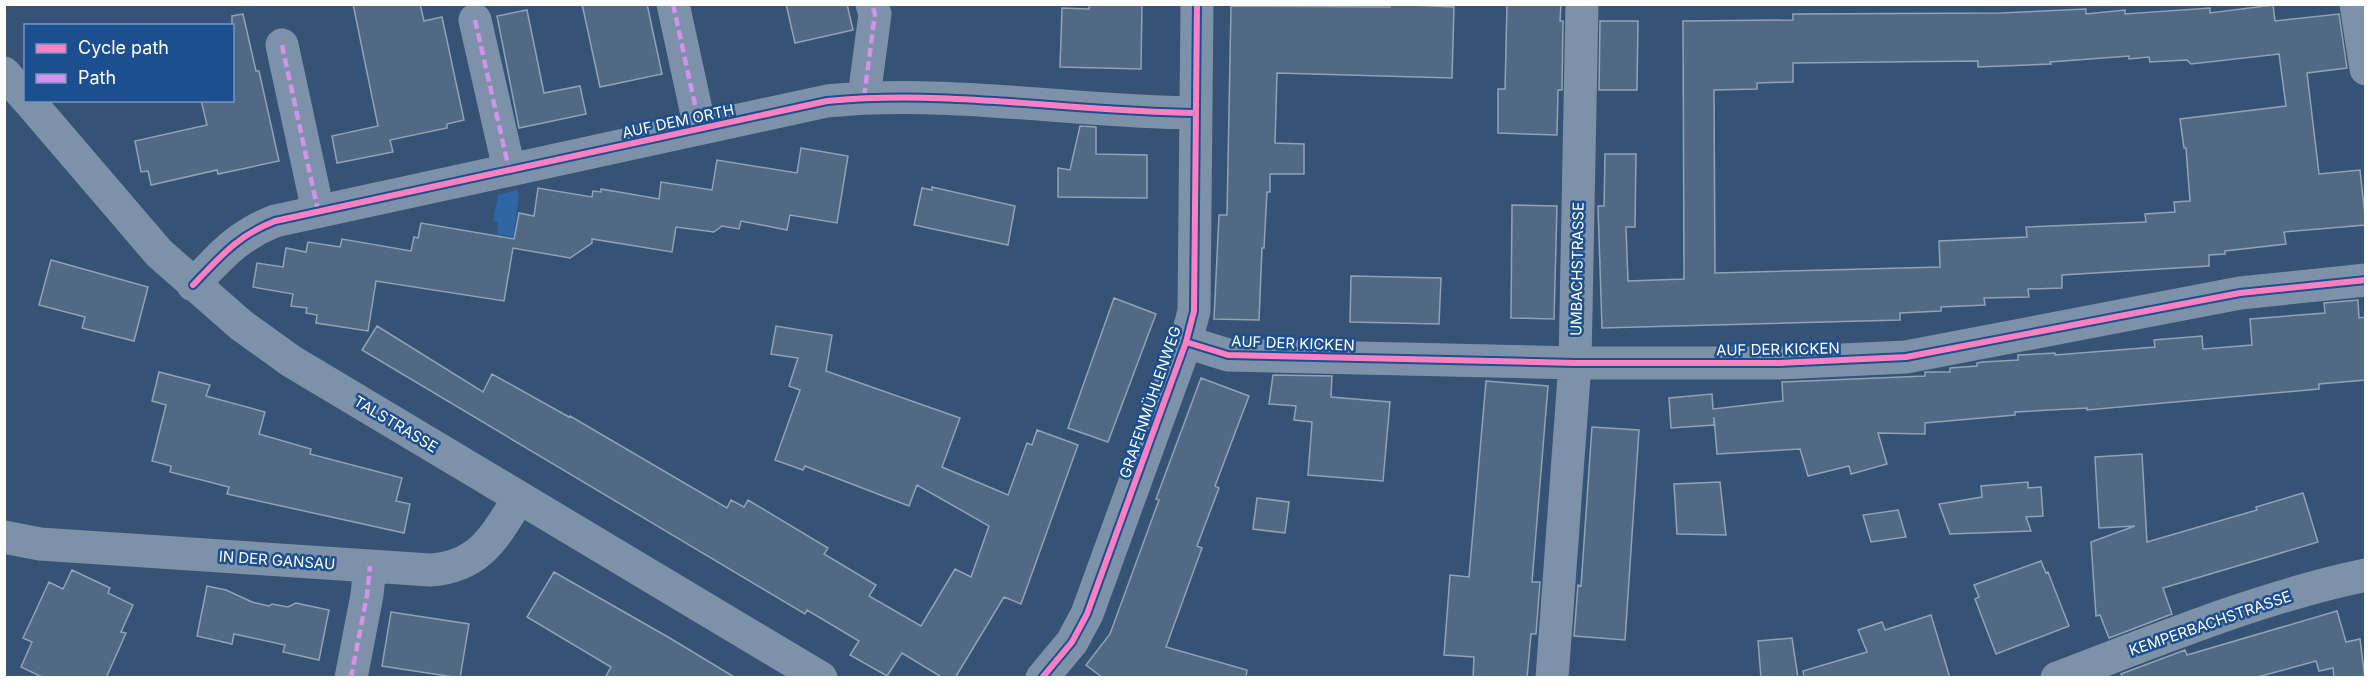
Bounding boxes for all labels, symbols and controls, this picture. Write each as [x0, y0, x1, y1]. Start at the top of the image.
legend [24, 24, 234, 102]
text: Cycle path [78, 37, 169, 58]
text: Path [78, 67, 116, 88]
street label: AUF DEM ORTH [620, 100, 736, 142]
street label: UMBACHSTRASSE [1566, 202, 1588, 336]
street label: GRAFENMÜHLENWEG [1115, 323, 1185, 481]
street label: AUF DER KICKEN [1231, 331, 1355, 355]
street label: AUF DER KICKEN [1716, 338, 1840, 360]
street label: TALSTRASSE [350, 391, 442, 457]
street label: IN DER GANSAU [218, 546, 336, 574]
street label: KEMPERBACHSTRASSE [2126, 586, 2294, 660]

